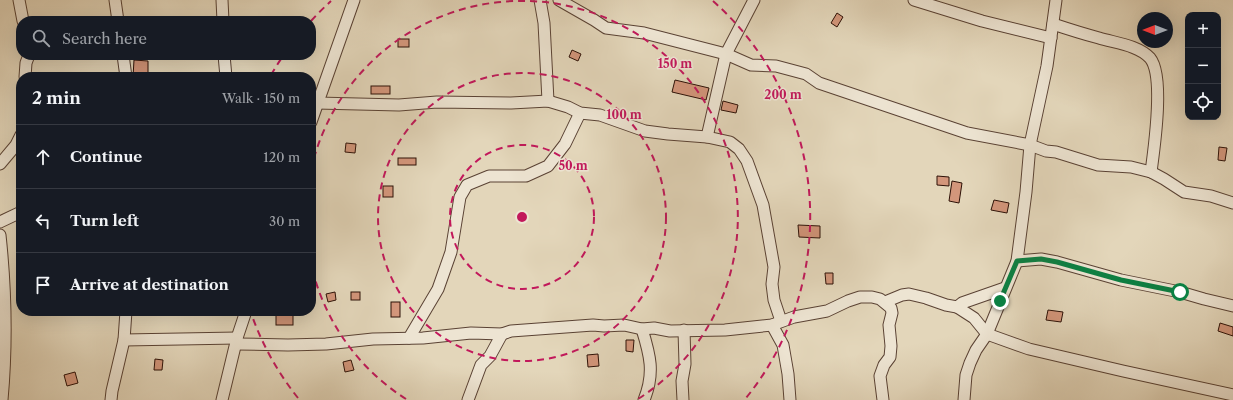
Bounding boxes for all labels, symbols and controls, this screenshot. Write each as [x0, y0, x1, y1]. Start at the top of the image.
north arrow [1137, 12, 1173, 48]
map controls [1185, 12, 1221, 120]
button: + [1185, 12, 1221, 48]
search box [16, 16, 316, 60]
icon: search [30, 27, 52, 49]
text: Search here [62, 29, 147, 48]
button: − [1185, 48, 1221, 84]
text: 150 m [658, 56, 692, 71]
button: locate [1185, 84, 1221, 120]
text: 200 m [764, 87, 802, 102]
text: 2 min [32, 88, 81, 108]
text: Walk · 150 m [222, 90, 300, 106]
text: 100 m [606, 107, 642, 122]
icon: ahead [32, 146, 54, 168]
text: Continue [70, 147, 142, 166]
text: 120 m [263, 149, 300, 165]
text: 50 m [558, 158, 588, 173]
icon: left [32, 210, 54, 232]
centre of rings [515, 210, 529, 224]
text: Turn left [70, 211, 139, 230]
text: 30 m [269, 213, 300, 229]
icon: arrive [32, 274, 54, 296]
text: Arrive at destination [70, 275, 229, 294]
route start [1171, 283, 1189, 301]
route end [991, 292, 1009, 310]

